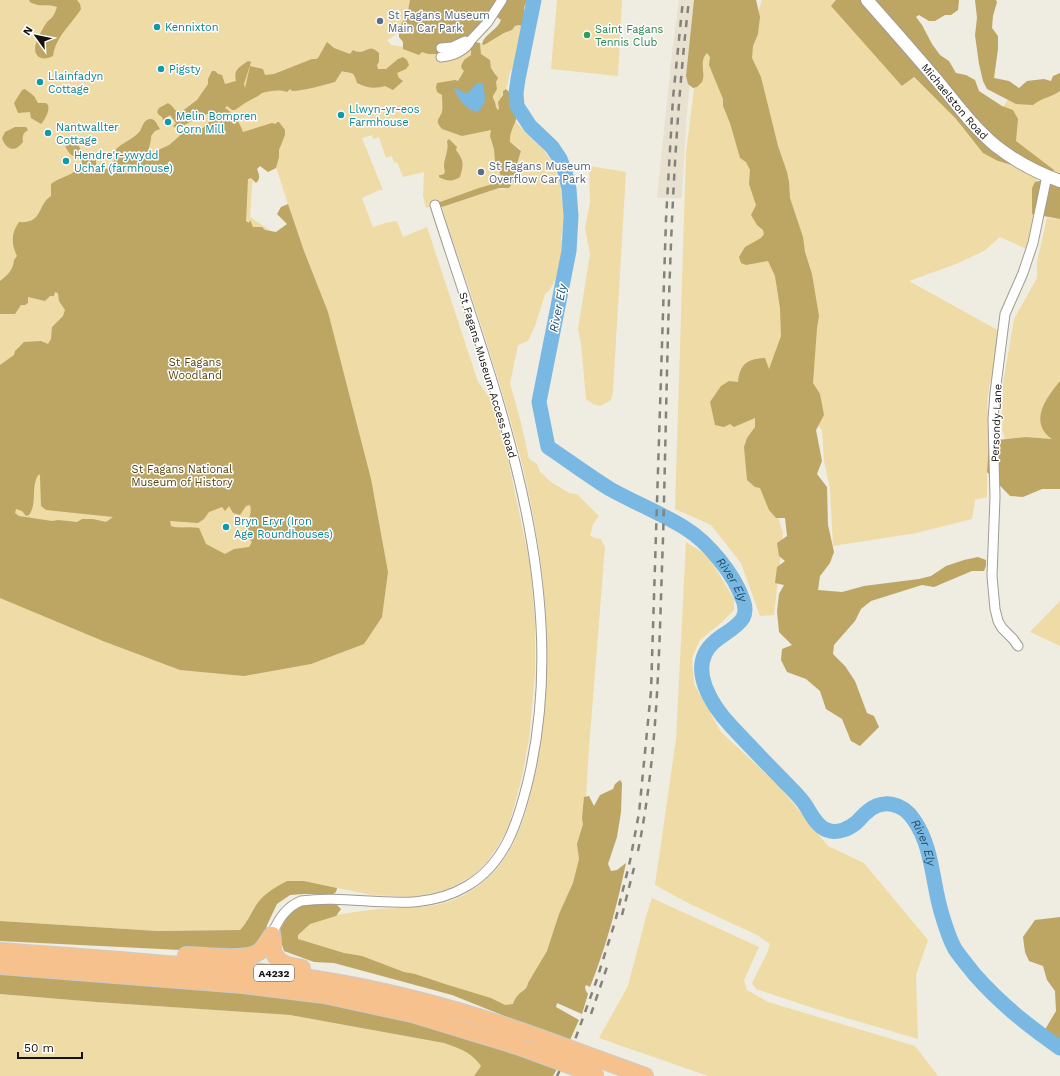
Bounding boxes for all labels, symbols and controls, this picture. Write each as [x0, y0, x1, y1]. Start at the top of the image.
place label: St Fagans Museum Main Car Park [388, 9, 490, 35]
north arrow [16, 16, 56, 56]
marker: St Fagans Museum Main Car Park [375, 16, 385, 26]
place label: Kennixton [165, 21, 219, 34]
marker: Kennixton [152, 22, 162, 32]
place label: Saint Fagans Tennis Club [595, 23, 663, 49]
text: N [20, 24, 36, 38]
marker: Saint Fagans Tennis Club [582, 30, 592, 40]
street label: Michaelston Road [918, 61, 990, 142]
place label: Pigsty [169, 63, 201, 76]
marker: Pigsty [156, 64, 166, 74]
place label: Llainfadyn Cottage [48, 70, 103, 96]
marker: Llainfadyn Cottage [35, 77, 45, 87]
place label: Llwyn-yr-eos Farmhouse [349, 103, 420, 129]
place label: Melin Bompren Corn Mill [176, 110, 257, 136]
marker: Llwyn-yr-eos Farmhouse [336, 110, 346, 120]
marker: Melin Bompren Corn Mill [163, 117, 173, 127]
place label: Nantwallter Cottage [56, 121, 119, 147]
marker: Nantwallter Cottage [43, 128, 53, 138]
place label: Hendre'r-ywydd Uchaf (farmhouse) [74, 149, 173, 175]
marker: Hendre'r-ywydd Uchaf (farmhouse) [61, 156, 71, 166]
place label: St Fagans Museum Overflow Car Park [489, 160, 591, 186]
marker: St Fagans Museum Overflow Car Park [476, 167, 486, 177]
water label: River Ely [546, 282, 570, 333]
street label: St Fagans Museum Access Road [456, 290, 519, 460]
park label: St Fagans Woodland [168, 356, 222, 382]
street label: Persondy Lane [989, 384, 1004, 462]
park label: St Fagans National Museum of History [131, 463, 233, 489]
place label: Bryn Eryr (Iron Age Roundhouses) [234, 515, 333, 541]
marker: Bryn Eryr (Iron Age Roundhouses) [221, 522, 231, 532]
water label: River Ely [713, 555, 750, 605]
water label: River Ely [908, 817, 939, 868]
road number: A4232 [254, 965, 294, 981]
scale bar [18, 1034, 82, 1060]
text: 50 m [24, 1041, 54, 1055]

